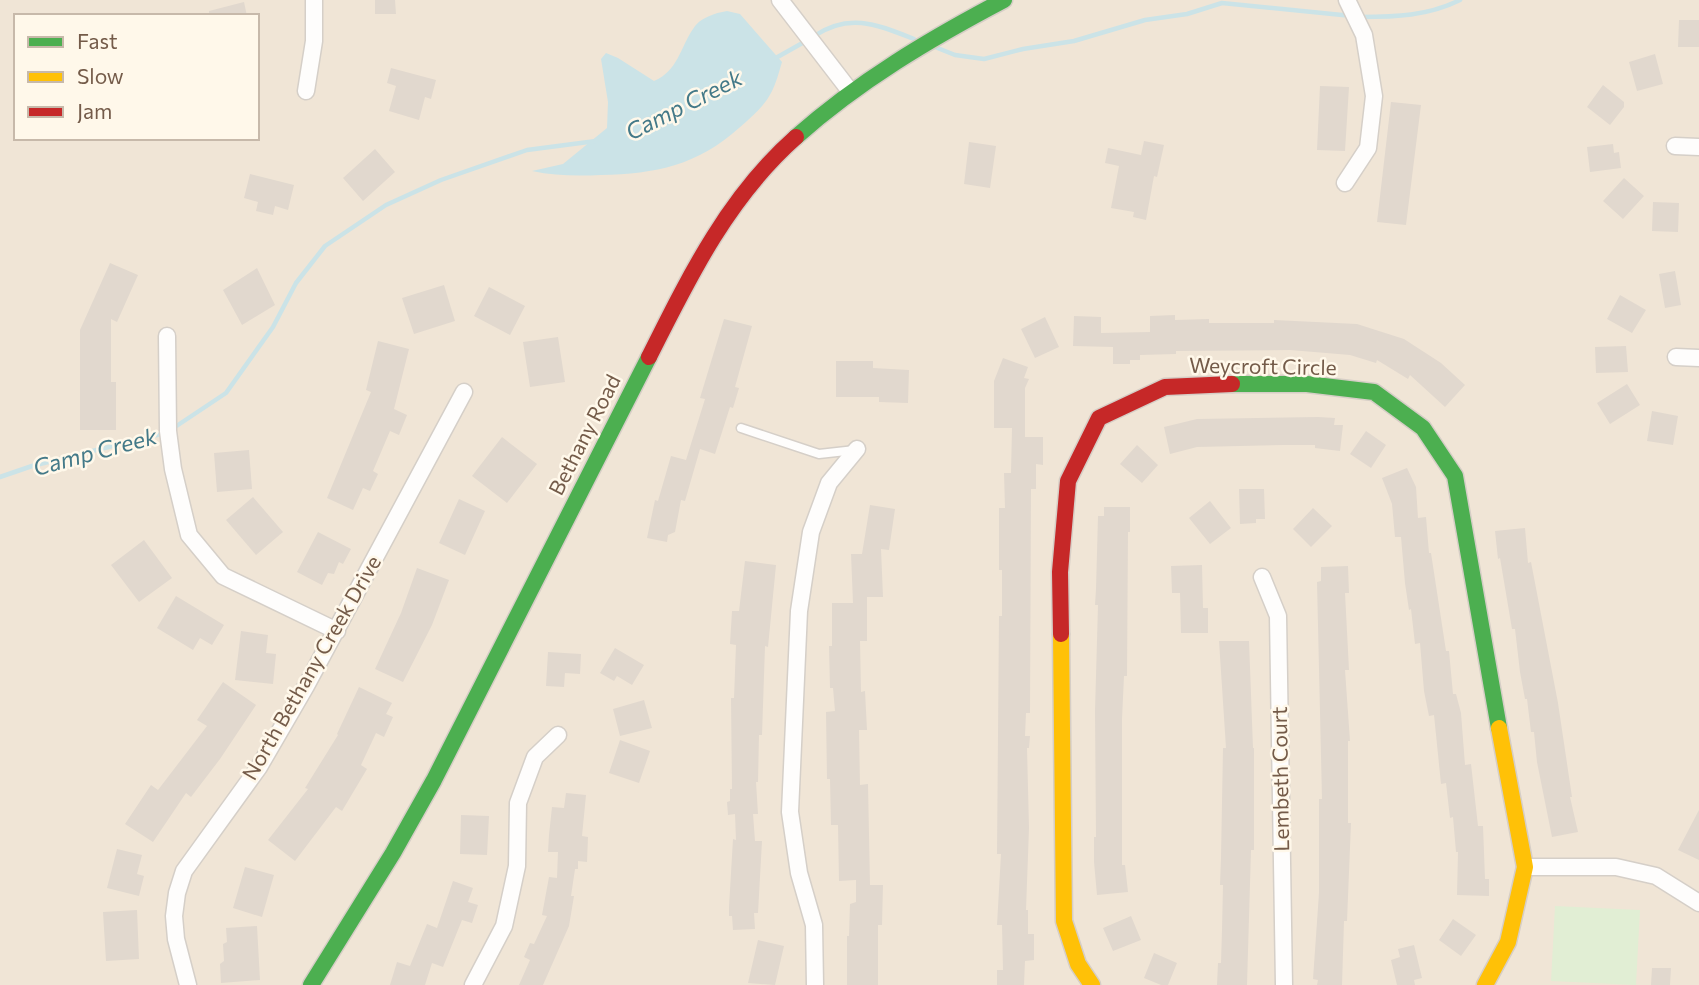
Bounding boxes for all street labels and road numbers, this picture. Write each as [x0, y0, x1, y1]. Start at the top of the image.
street label: Weycroft Circle [1189, 352, 1337, 379]
street label: Bethany Road [543, 370, 625, 499]
street label: North Bethany Creek Drive [236, 551, 385, 784]
street label: Lembeth Court [1266, 706, 1293, 852]

